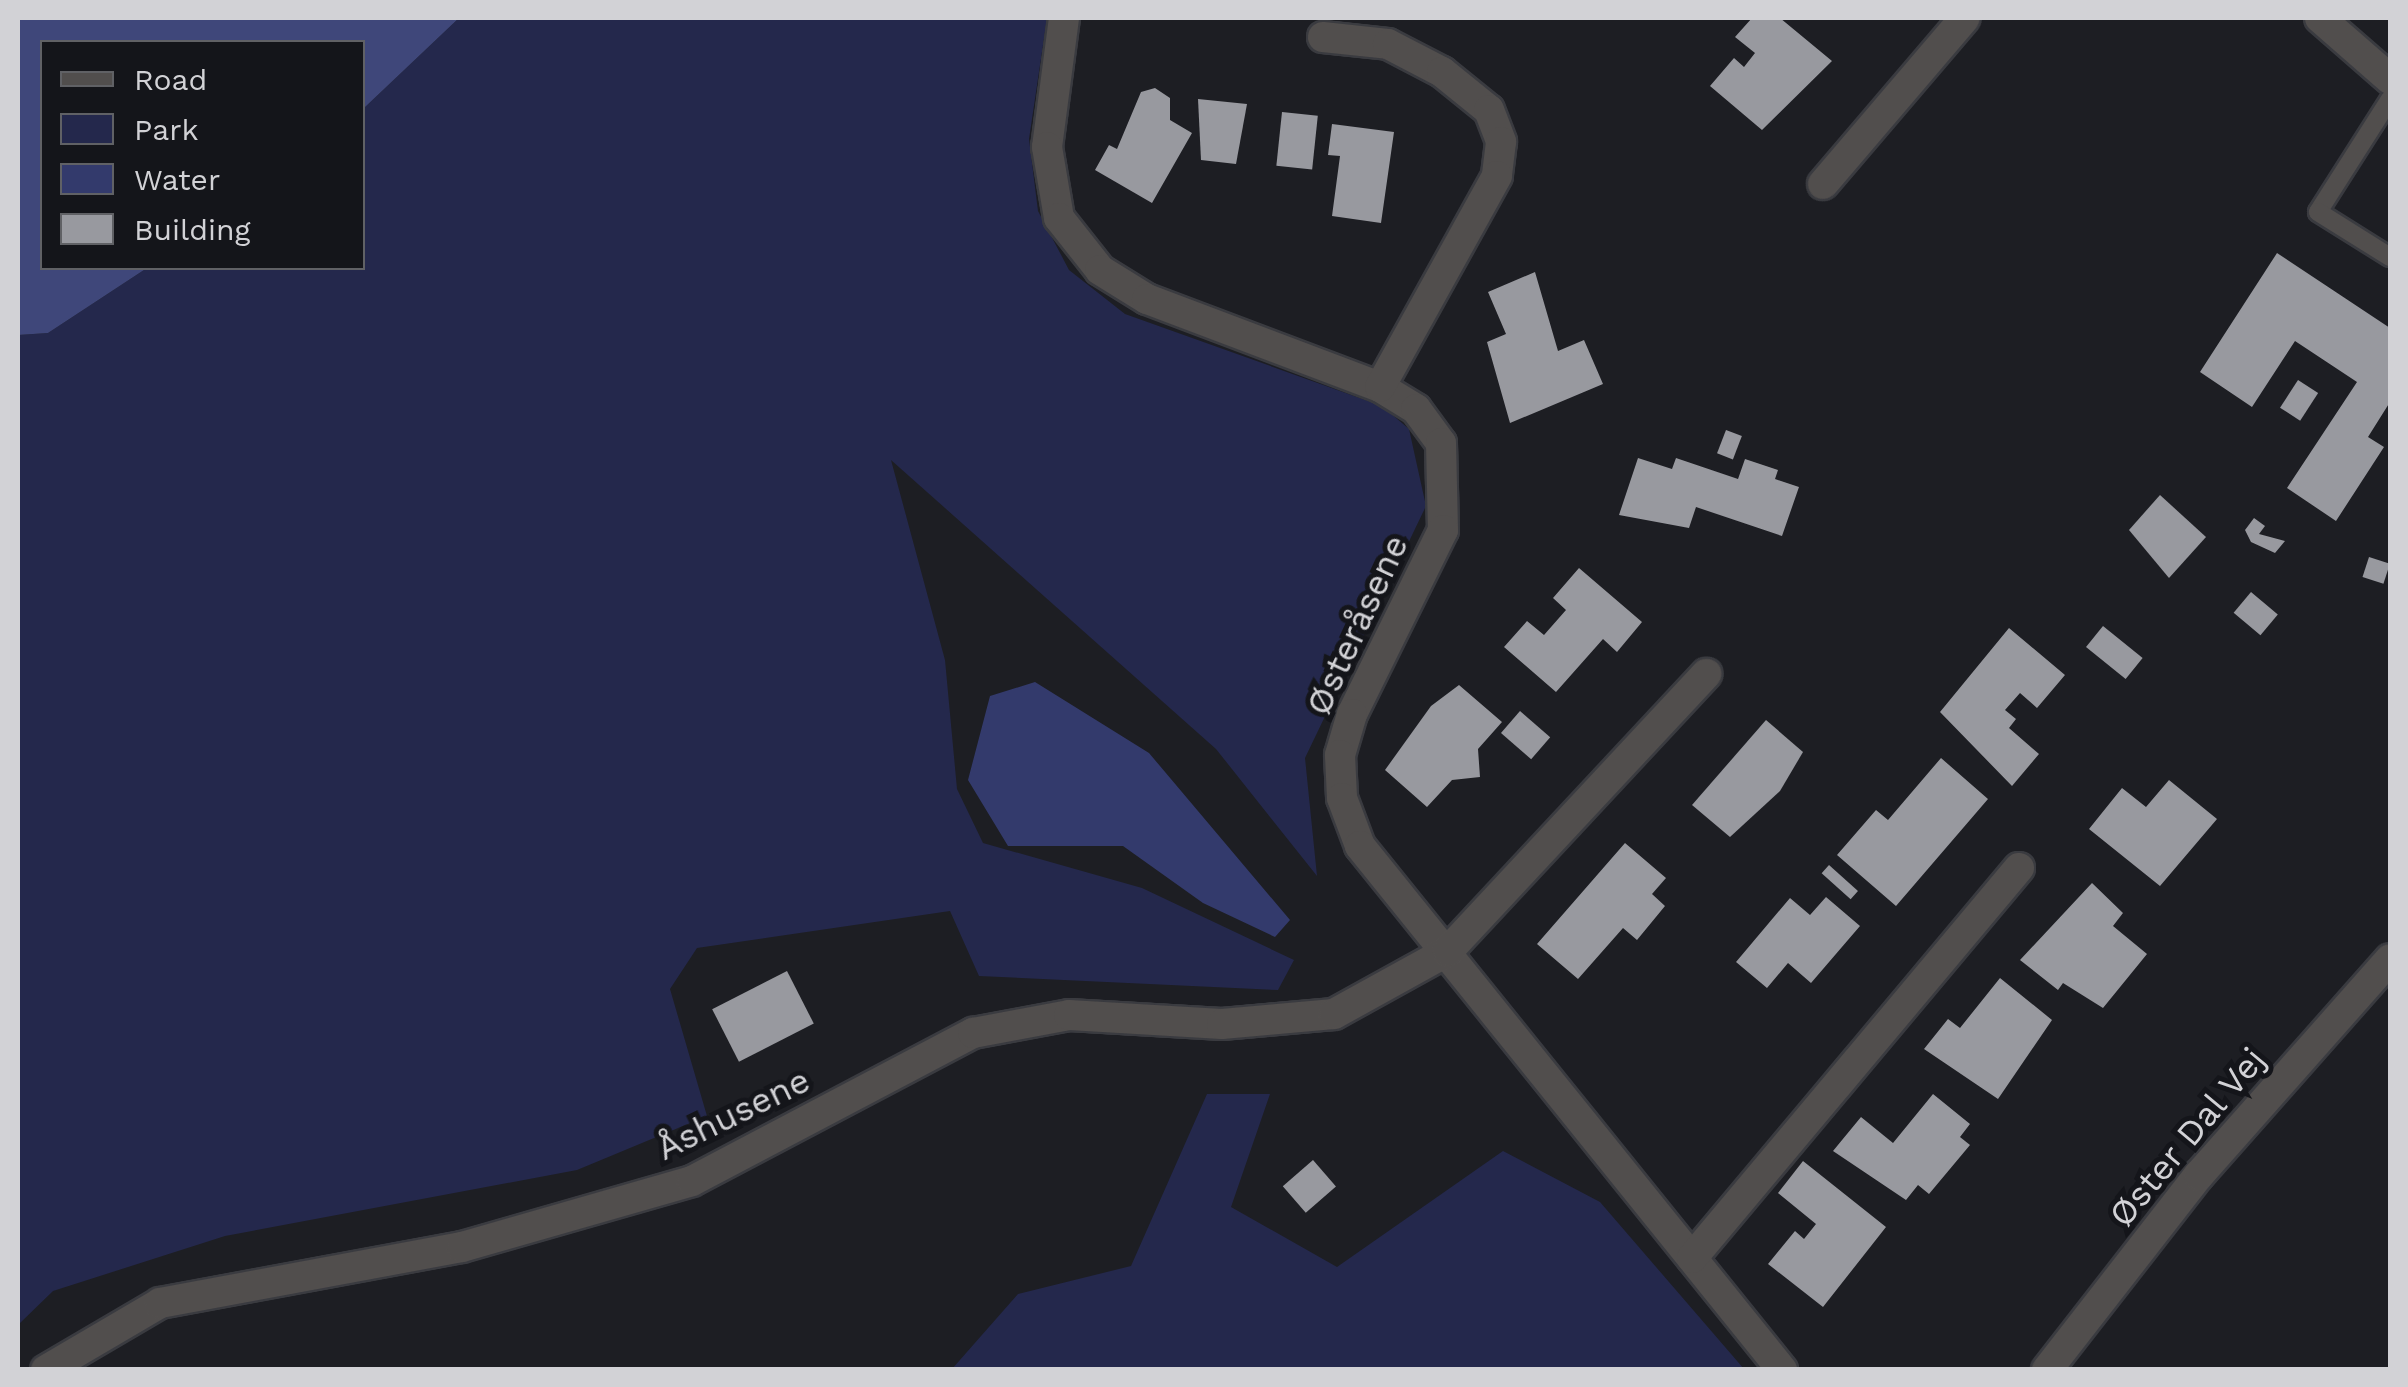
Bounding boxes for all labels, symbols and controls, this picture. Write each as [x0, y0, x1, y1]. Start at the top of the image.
legend [40, 40, 365, 270]
text: Road [134, 62, 207, 97]
text: Park [134, 112, 199, 147]
text: Water [134, 162, 220, 197]
text: Building [134, 212, 251, 247]
street label: Østeråsene [1297, 528, 1417, 722]
street label: Øster Dal Vej [2099, 1038, 2275, 1236]
street label: Åshusene [650, 1059, 816, 1169]

